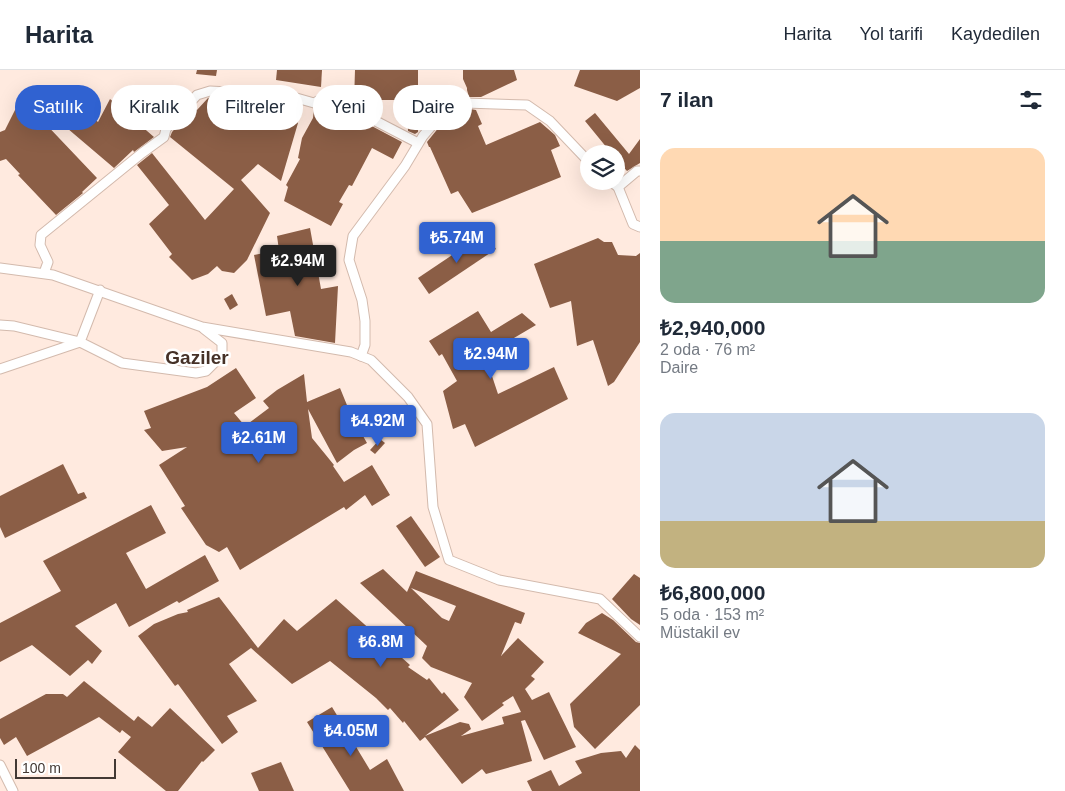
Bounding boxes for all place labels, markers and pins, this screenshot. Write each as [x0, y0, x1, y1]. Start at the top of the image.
pin: ₺5.74M [416, 222, 498, 264]
pin: ₺2.94M [257, 244, 339, 287]
pin: ₺2.94M [450, 338, 532, 380]
pin: ₺4.92M [337, 404, 419, 447]
pin: ₺2.61M [218, 422, 300, 464]
pin: ₺6.8M [346, 626, 416, 668]
pin: ₺4.05M [310, 714, 392, 757]

